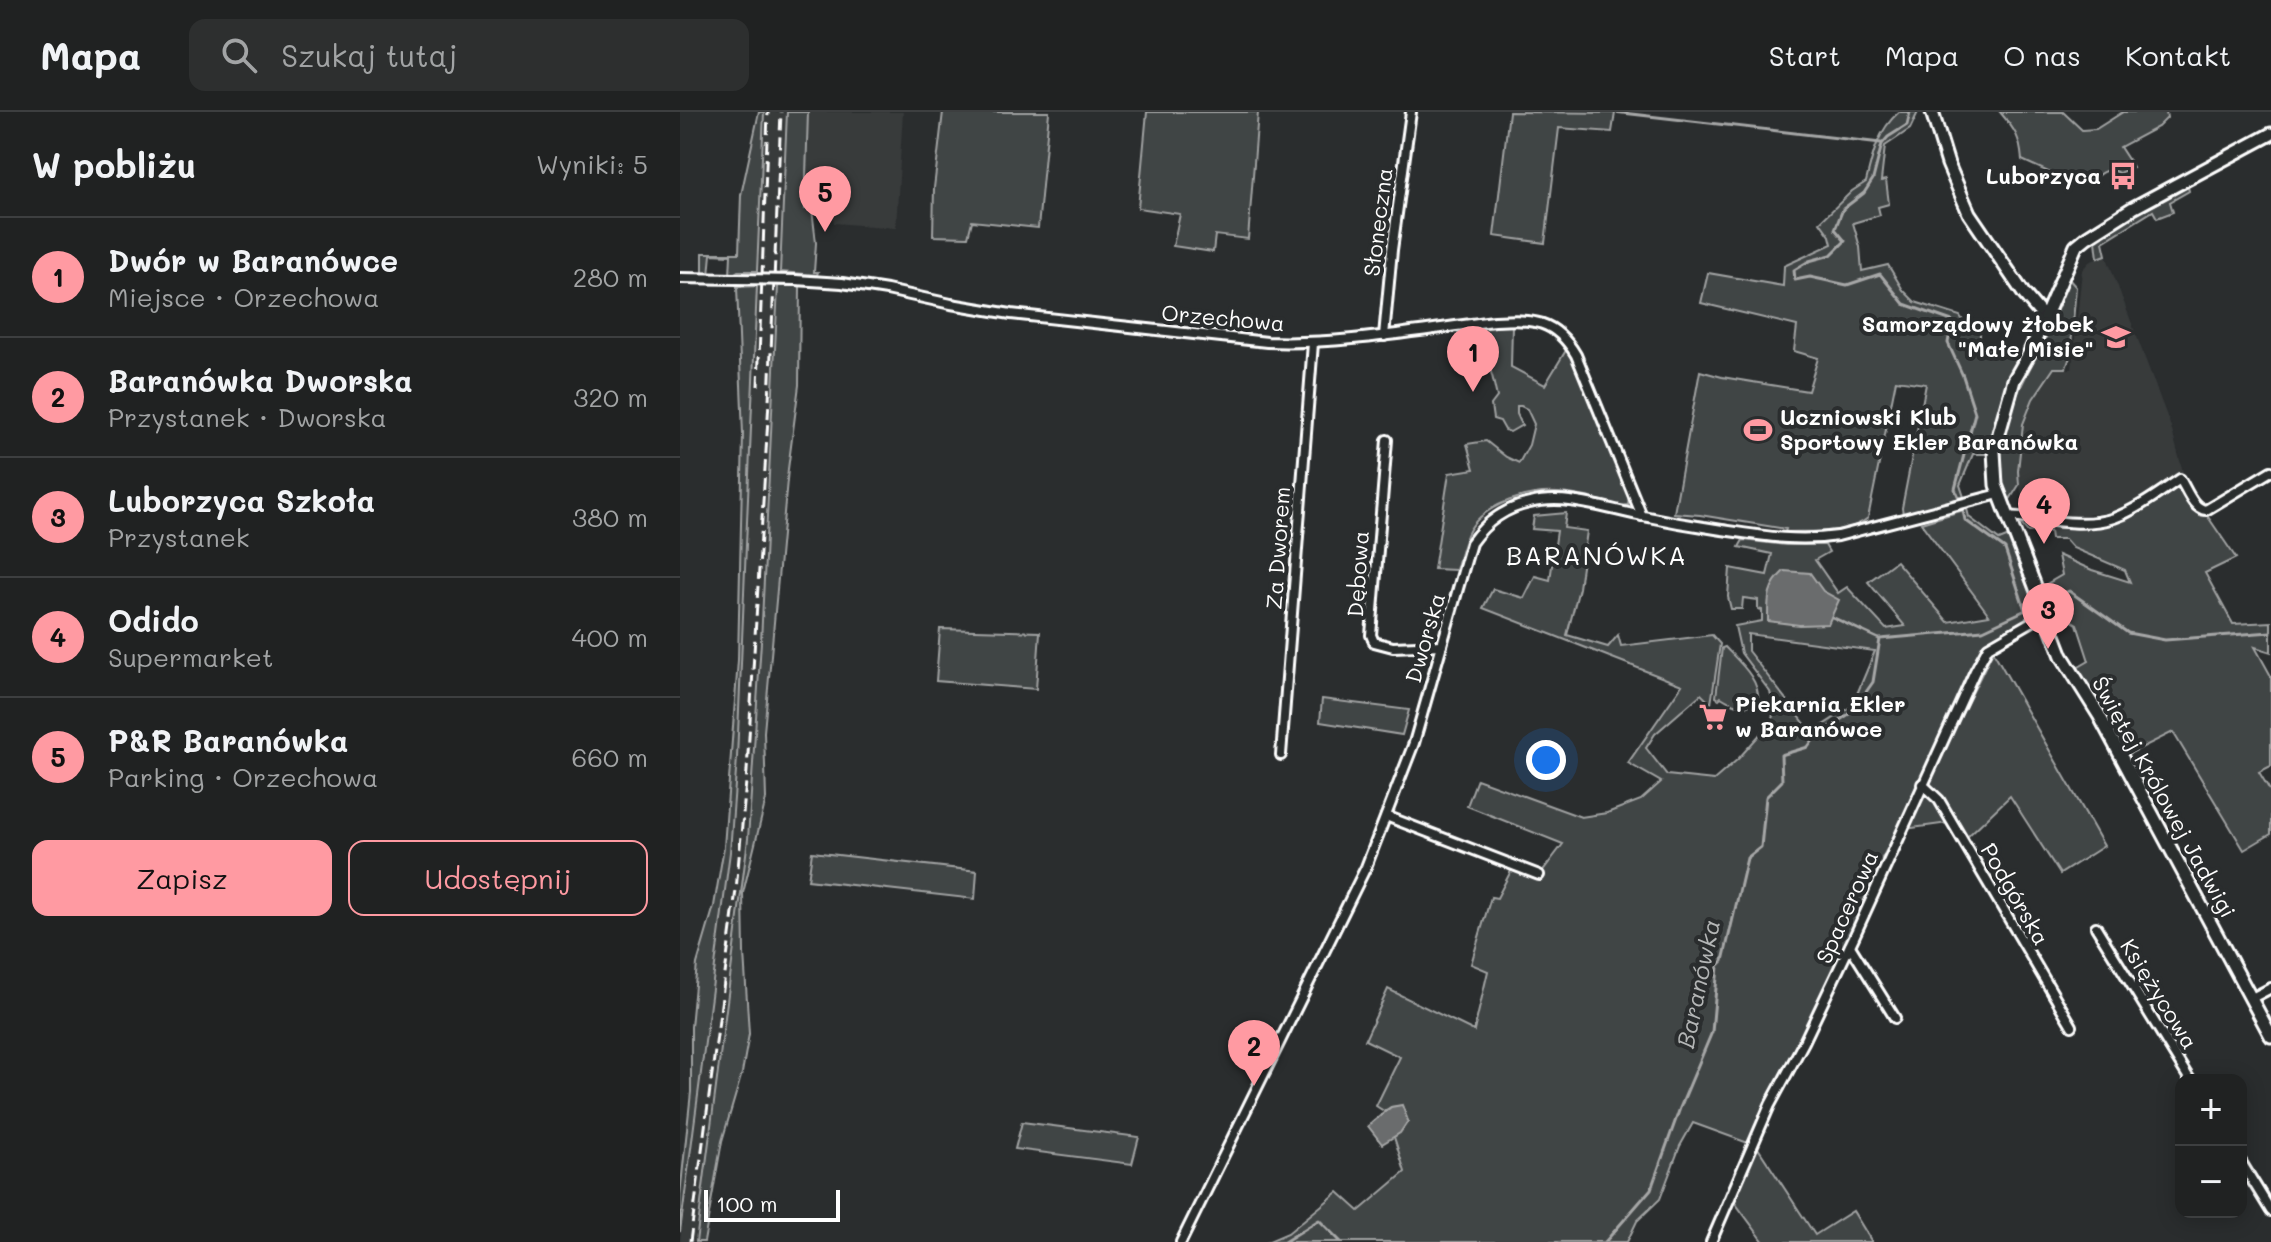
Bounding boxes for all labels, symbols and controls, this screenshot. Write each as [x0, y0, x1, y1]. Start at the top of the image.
search box [189, 19, 749, 91]
text: Mapa [40, 30, 141, 80]
icon: search [217, 33, 261, 77]
text: Szukaj tutaj [281, 35, 457, 75]
text: Start [1769, 37, 1841, 73]
text: Mapa [1885, 37, 1959, 73]
text: O nas [2003, 37, 2081, 73]
text: Kontakt [2125, 37, 2231, 73]
text: W pobliżu [32, 142, 196, 187]
text: Wyniki: 5 [536, 147, 648, 181]
place label: Luborzyca [1986, 161, 2101, 190]
bus stop icon: Luborzyca [2108, 161, 2138, 191]
pin: 5 [799, 166, 851, 232]
street label: Słoneczna [1356, 166, 1399, 278]
text: Dwór w Baranówce [108, 240, 398, 280]
text: 1 [52, 260, 64, 294]
text: 280 m [573, 260, 648, 294]
text: Miejsce · Orzechowa [108, 280, 379, 314]
street label: Orzechowa [1160, 298, 1286, 337]
place label: Samorządowy żłobek "Małe Misie" [1862, 309, 2094, 363]
school or university icon: Samorządowy żłobek "Małe Misie" [2101, 322, 2131, 352]
pin: 1 [1447, 326, 1499, 392]
text: Baranówka Dworska [108, 360, 413, 400]
text: 2 [51, 380, 65, 414]
text: 320 m [573, 380, 648, 414]
text: Przystanek · Dworska [108, 400, 387, 434]
place label: Uczniowski Klub Sportowy Ekler Baranówka [1780, 402, 2078, 456]
sports icon: Uczniowski Klub Sportowy Ekler Baranówka [1743, 415, 1773, 445]
pin: 4 [2018, 478, 2070, 544]
text: Luborzyca Szkoła [108, 480, 375, 520]
street label: Za Dworem [1259, 486, 1296, 610]
text: 3 [50, 500, 66, 534]
text: 380 m [572, 500, 648, 534]
text: Przystanek [108, 520, 250, 554]
street label: Dębowa [1340, 530, 1375, 618]
district label: BARANÓWKA [1506, 538, 1688, 572]
pin: 3 [2022, 583, 2074, 649]
street label: Dworska [1398, 589, 1451, 686]
text: Odido [108, 600, 199, 640]
text: 4 [50, 620, 66, 654]
text: 400 m [572, 620, 648, 654]
text: Supermarket [108, 640, 273, 674]
street label: Świętej Królowej Jadwigi [2086, 671, 2243, 923]
place label: Piekarnia Ekler w Baranówce [1735, 689, 1905, 743]
supermarket icon: Piekarnia Ekler w Baranówce [1698, 702, 1728, 732]
text: P&R Baranówka [108, 720, 348, 760]
text: 5 [50, 740, 66, 774]
text: 660 m [572, 740, 648, 774]
your location [1526, 740, 1566, 780]
text: Parking · Orzechowa [108, 760, 378, 794]
street label: Podgórska [1975, 837, 2056, 950]
button: Zapisz [32, 840, 332, 916]
button: Udostępnij [348, 840, 648, 916]
street label: Spacerowa [1809, 846, 1884, 968]
water label: Baranówka [1669, 917, 1726, 1051]
street label: Księżycowa [2114, 933, 2205, 1054]
pin: 2 [1228, 1020, 1280, 1086]
map controls [2175, 1074, 2247, 1218]
button: + [2175, 1074, 2247, 1146]
button: − [2175, 1146, 2247, 1218]
scale bar [704, 1186, 840, 1222]
text: 100 m [716, 1189, 778, 1218]

